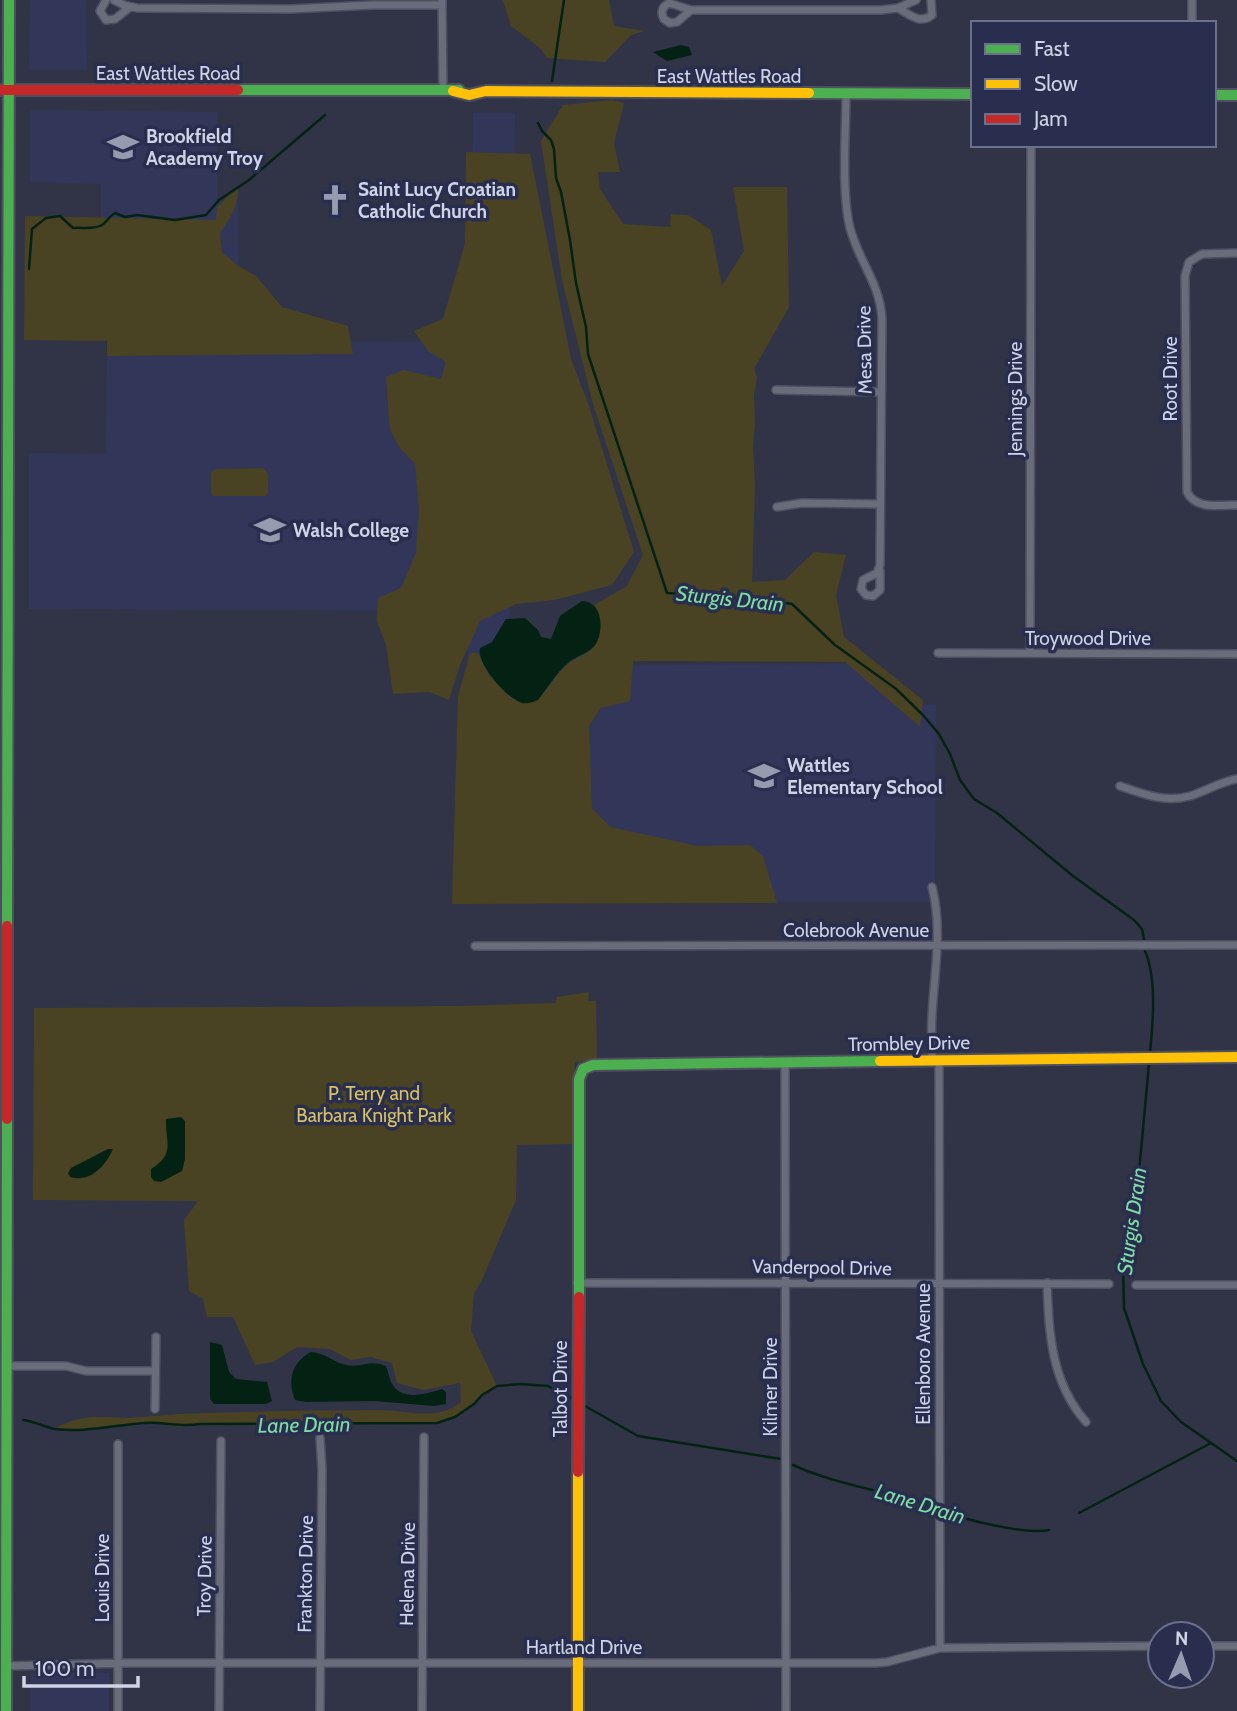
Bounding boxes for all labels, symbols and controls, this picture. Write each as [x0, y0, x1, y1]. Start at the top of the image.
legend [971, 21, 1216, 147]
text: Fast [1034, 36, 1070, 61]
street label: East Wattles Road [96, 62, 240, 85]
street label: East Wattles Road [657, 65, 801, 88]
text: Slow [1034, 71, 1078, 96]
text: Jam [1033, 106, 1068, 131]
place label: Brookfield Academy Troy [146, 125, 264, 170]
school or university icon: Brookfield Academy Troy [106, 130, 140, 164]
place label: Saint Lucy Croatian Catholic Church [358, 178, 516, 223]
church icon: Saint Lucy Croatian Catholic Church [318, 183, 352, 217]
street label: Mesa Drive [852, 305, 877, 395]
street label: Root Drive [1159, 336, 1182, 422]
street label: Jennings Drive [1004, 342, 1027, 457]
school or university icon: Walsh College [253, 513, 287, 547]
place label: Walsh College [293, 519, 409, 542]
water label: Sturgis Drain [675, 580, 785, 617]
street label: Troywood Drive [1025, 627, 1151, 650]
place label: Wattles Elementary School [787, 754, 943, 799]
school or university icon: Wattles Elementary School [747, 759, 781, 793]
street label: Colebrook Avenue [783, 919, 929, 942]
street label: Trombley Drive [848, 1031, 971, 1056]
park label: P. Terry and Barbara Knight Park [296, 1082, 452, 1127]
water label: Sturgis Drain [1112, 1166, 1151, 1276]
street label: Vanderpool Drive [752, 1255, 892, 1280]
street label: Ellenboro Avenue [912, 1283, 935, 1425]
street label: Kilmer Drive [759, 1337, 782, 1437]
street label: Talbot Drive [549, 1340, 572, 1437]
water label: Lane Drain [257, 1411, 351, 1438]
water label: Lane Drain [872, 1478, 968, 1529]
street label: Frankton Drive [293, 1515, 318, 1633]
street label: Helena Drive [395, 1522, 420, 1626]
street label: Louis Drive [91, 1533, 114, 1622]
street label: Troy Drive [192, 1535, 217, 1617]
north arrow [1146, 1620, 1216, 1690]
text: N [1174, 1627, 1189, 1650]
street label: Hartland Drive [526, 1636, 642, 1659]
scale bar [24, 1644, 138, 1688]
text: 100 m [35, 1656, 94, 1681]

